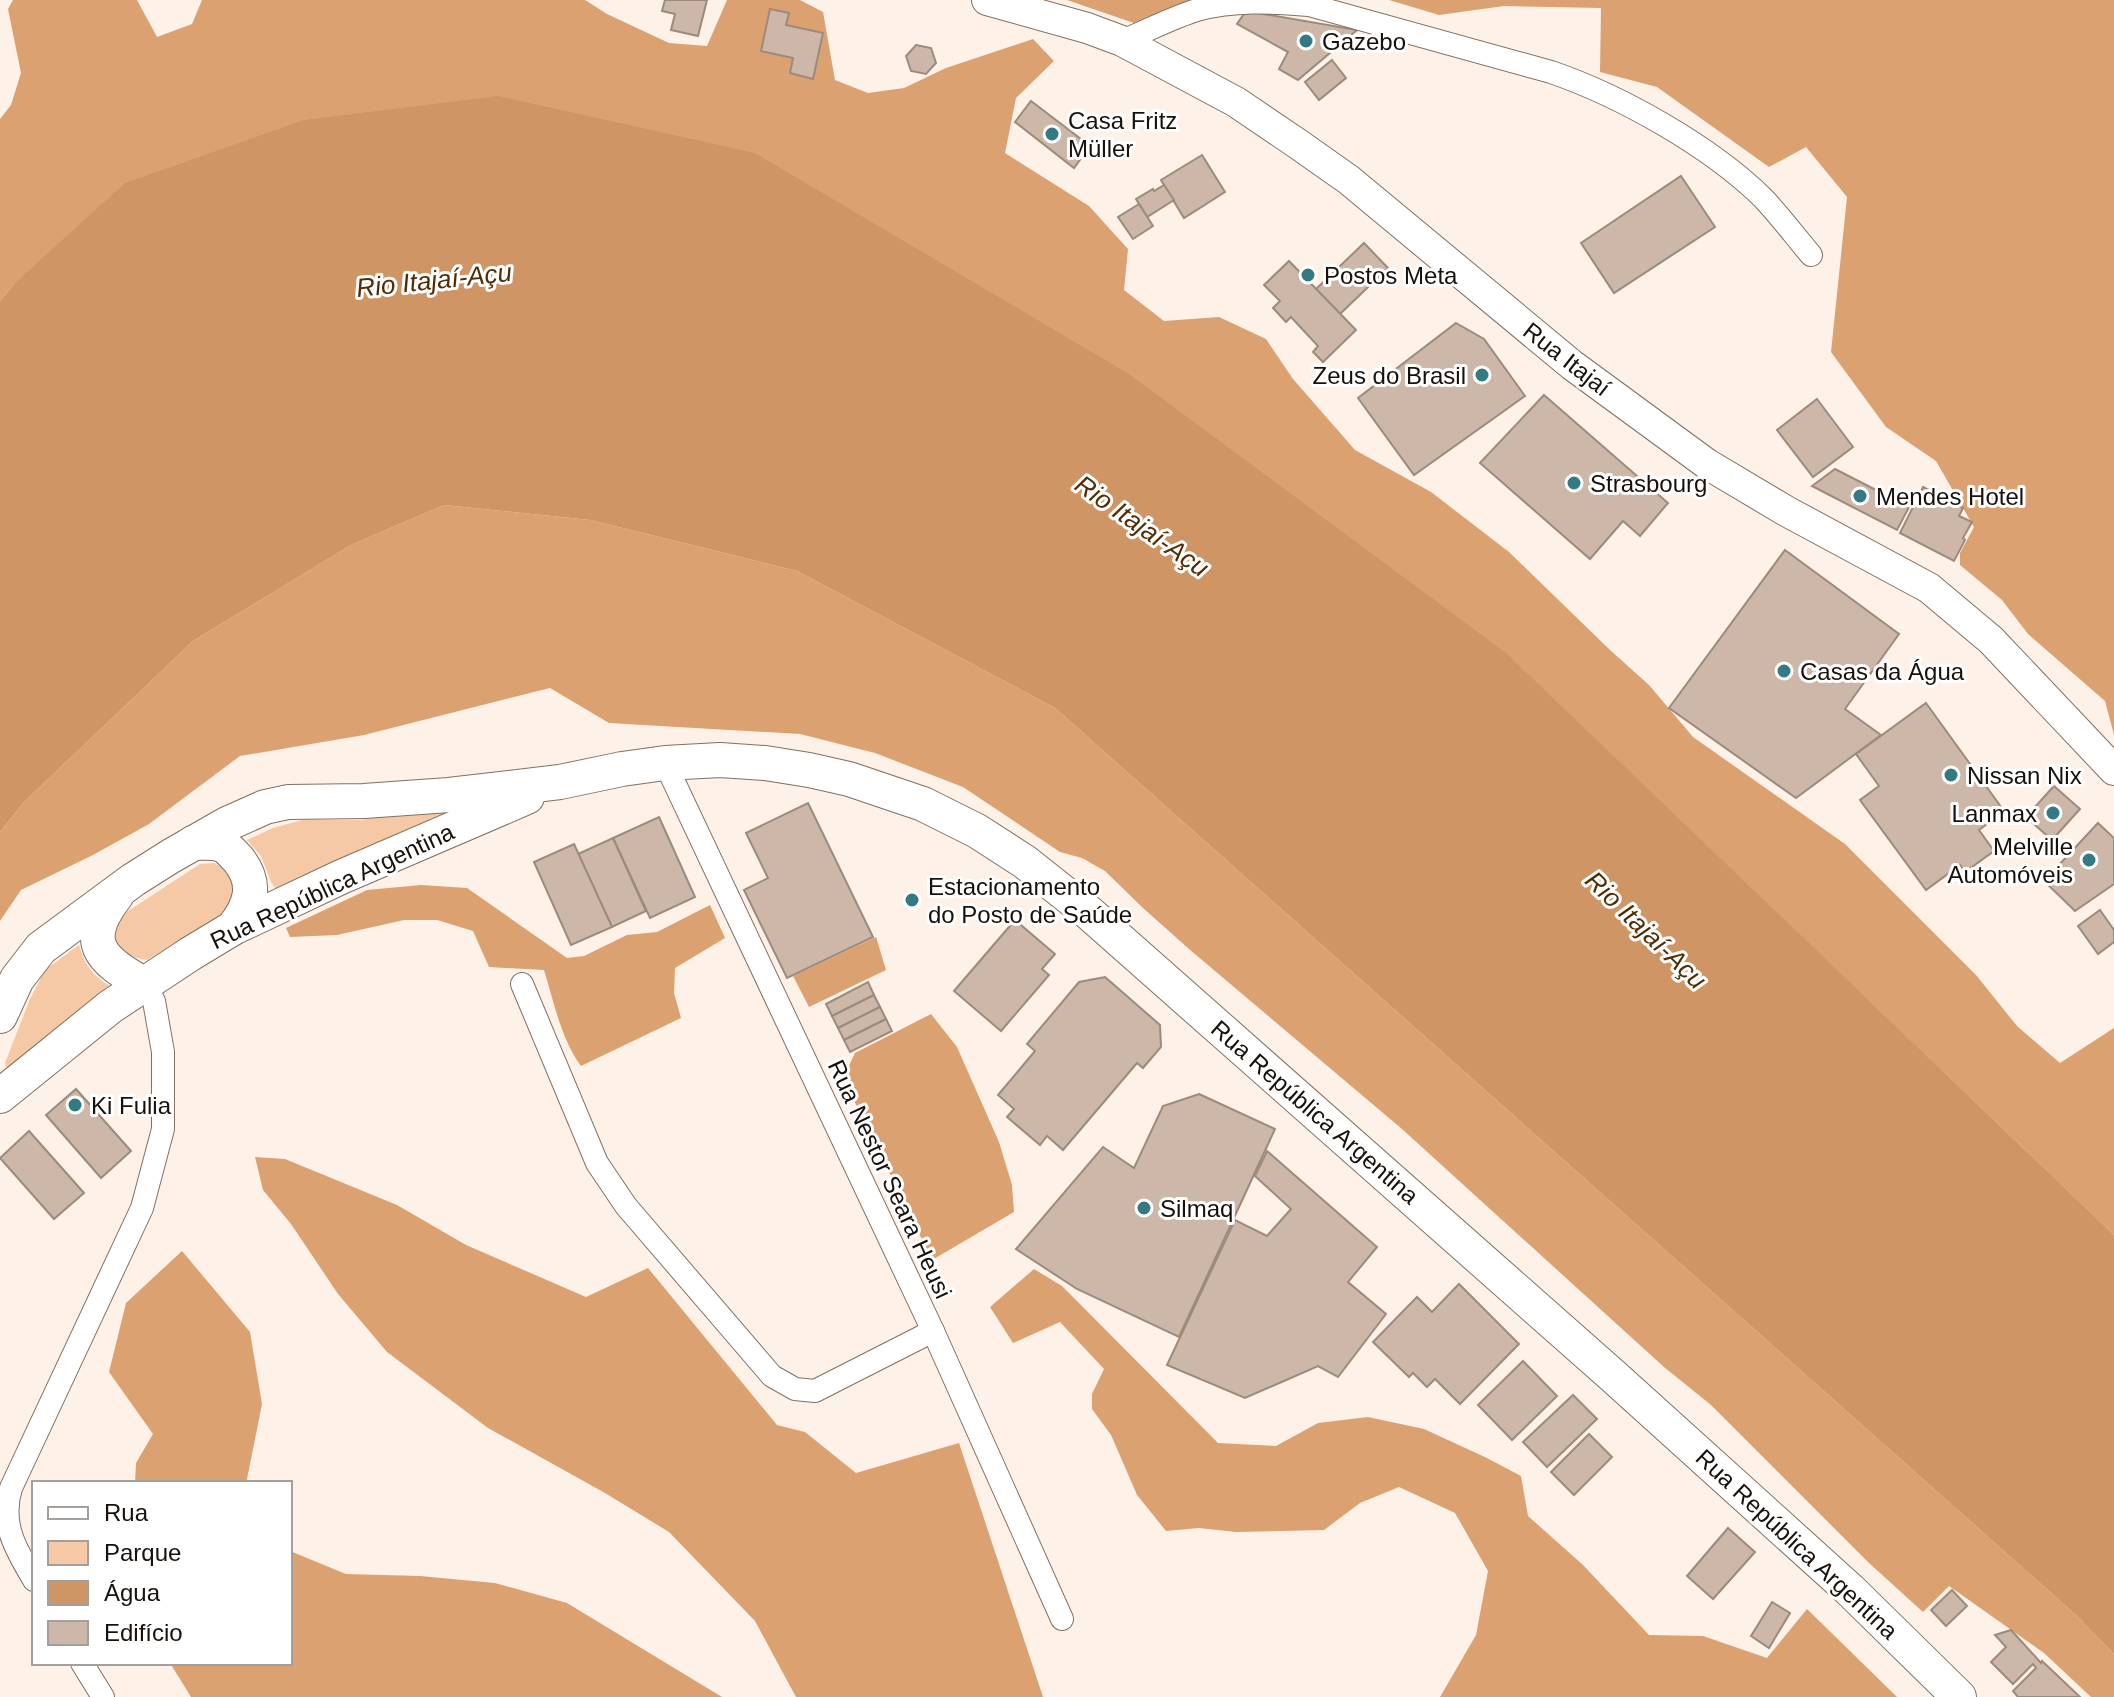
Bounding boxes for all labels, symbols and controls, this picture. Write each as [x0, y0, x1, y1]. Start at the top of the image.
place label: Gazebo [1322, 28, 1406, 55]
marker: Gazebo [1297, 32, 1315, 50]
place label: Casa Fritz Müller [1068, 107, 1177, 162]
marker: Casa Fritz Müller [1043, 125, 1061, 143]
water label: Rio Itajaí-Açu [355, 257, 513, 303]
place label: Postos Meta [1324, 262, 1458, 289]
marker: Postos Meta [1299, 266, 1317, 284]
street label: Rua Itajaí [1518, 317, 1616, 401]
place label: Zeus do Brasil [1313, 362, 1466, 389]
marker: Zeus do Brasil [1473, 366, 1491, 384]
water label: Rio Itajaí-Açu [1069, 469, 1215, 583]
place label: Strasbourg [1590, 470, 1707, 497]
marker: Strasbourg [1565, 474, 1583, 492]
place label: Mendes Hotel [1876, 483, 2024, 510]
marker: Mendes Hotel [1851, 487, 1869, 505]
place label: Casas da Água [1800, 658, 1965, 685]
marker: Casas da Água [1775, 662, 1793, 680]
place label: Nissan Nix [1967, 762, 2082, 789]
marker: Nissan Nix [1942, 766, 1960, 784]
place label: Lanmax [1952, 800, 2037, 827]
marker: Lanmax [2044, 804, 2062, 822]
street label: Rua República Argentina [206, 817, 459, 954]
place label: Melville Automóveis [1948, 833, 2073, 888]
marker: Melville Automóveis [2080, 851, 2098, 869]
water label: Rio Itajaí-Açu [1579, 865, 1713, 995]
place label: Estacionamento do Posto de Saúde [928, 873, 1132, 928]
marker: Estacionamento do Posto de Saúde [903, 891, 921, 909]
street label: Rua República Argentina [1206, 1015, 1425, 1210]
street label: Rua Nestor Seara Heusi [823, 1055, 957, 1303]
place label: Ki Fulia [91, 1092, 172, 1119]
marker: Ki Fulia [66, 1096, 84, 1114]
place label: Silmaq [1160, 1195, 1233, 1222]
marker: Silmaq [1135, 1199, 1153, 1217]
street label: Rua República Argentina [1691, 1444, 1904, 1645]
legend [32, 1481, 292, 1665]
text: Rua [104, 1499, 149, 1526]
text: Parque [104, 1539, 181, 1566]
text: Água [104, 1579, 161, 1606]
text: Edifício [104, 1619, 183, 1646]

